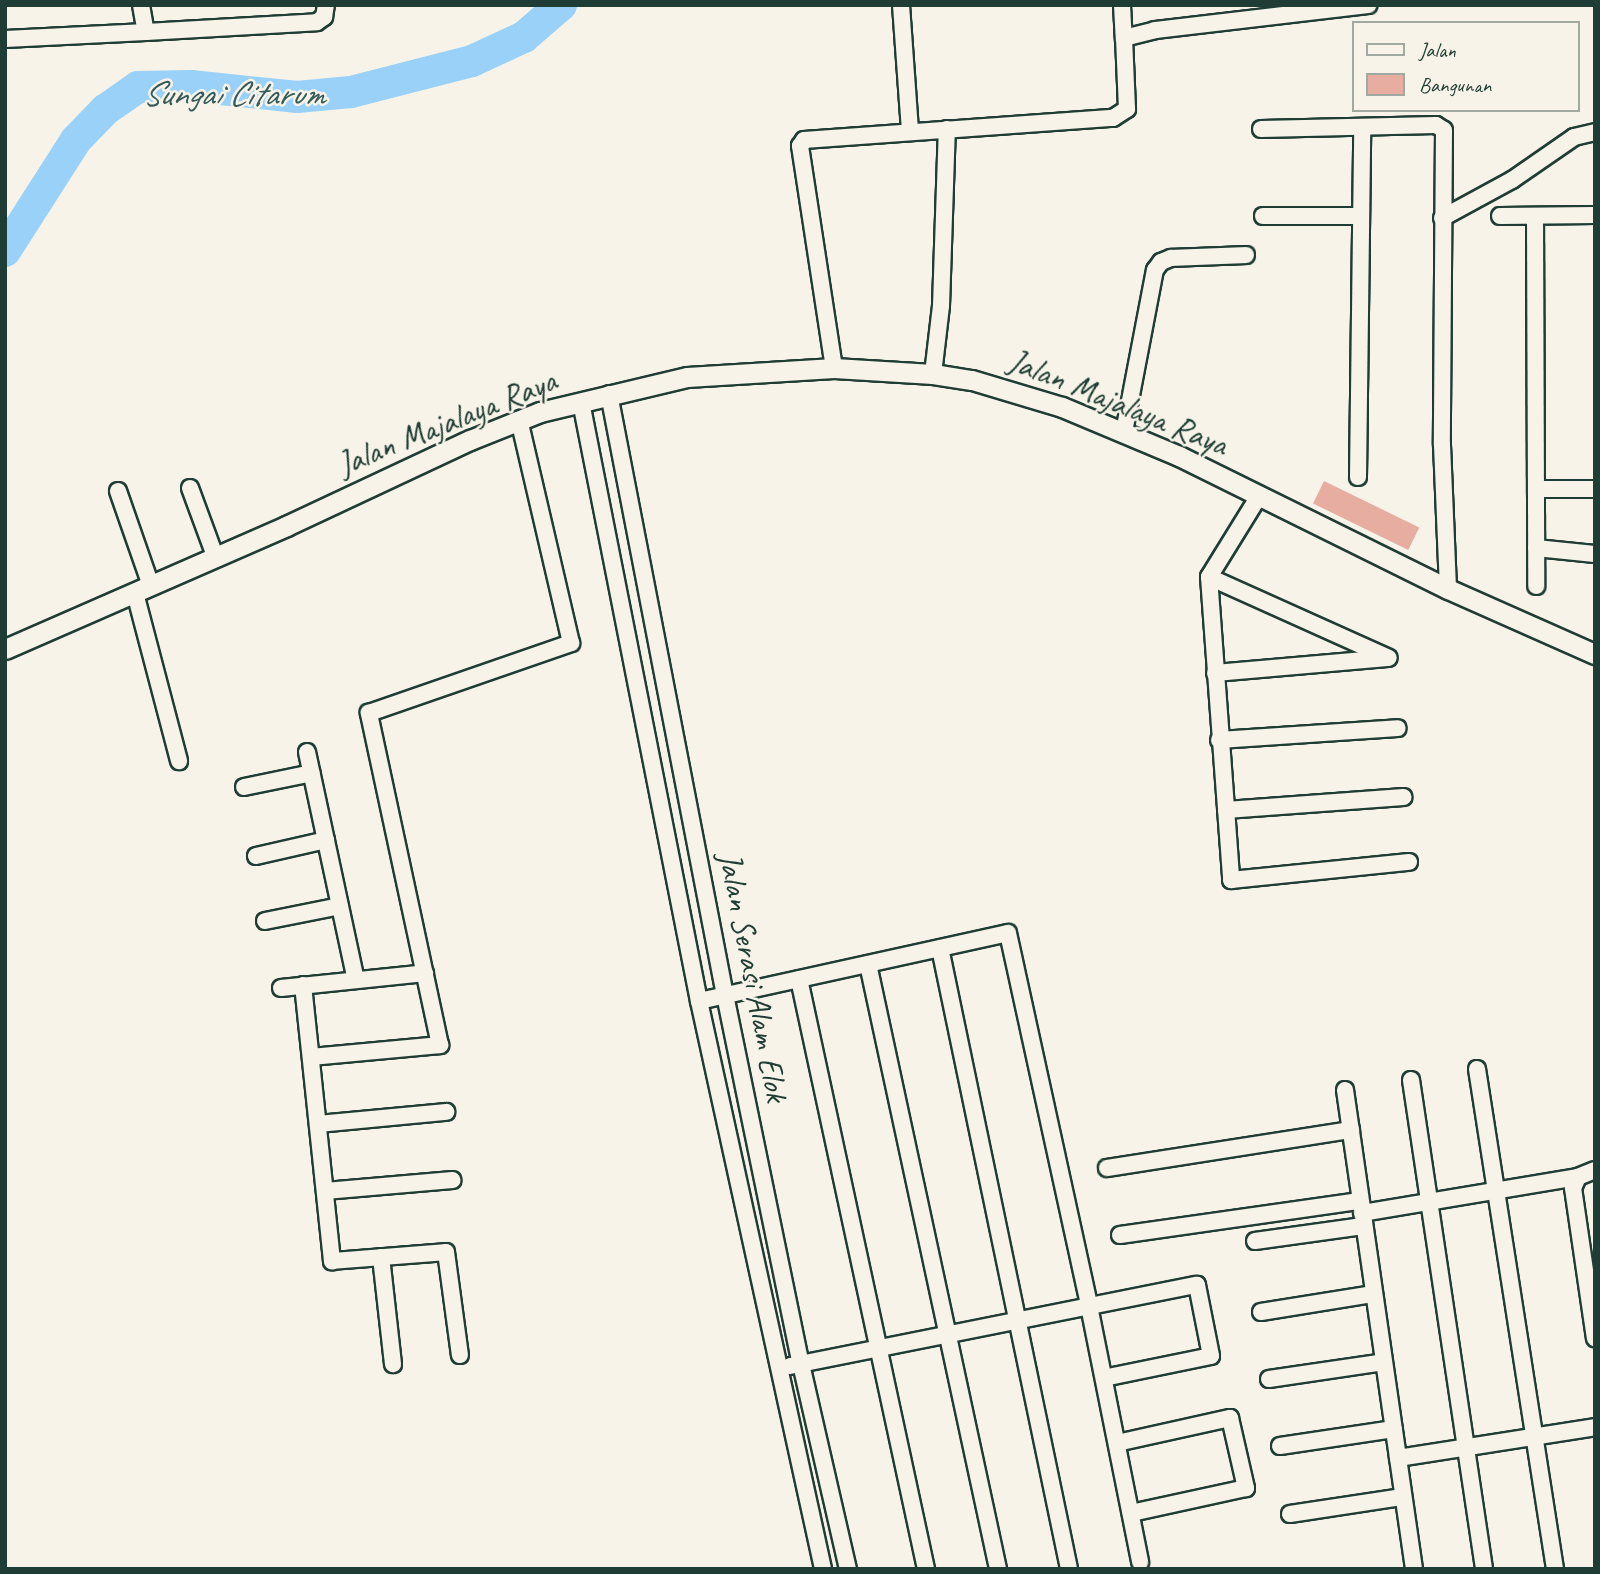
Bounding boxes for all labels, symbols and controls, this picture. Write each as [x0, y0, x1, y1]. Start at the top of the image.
legend [1352, 21, 1579, 112]
text: Jalan [1419, 37, 1456, 63]
text: Bangunan [1419, 72, 1491, 98]
water label: Sungai Citarum [143, 73, 323, 115]
street label: Jalan Majalaya Raya [1003, 341, 1233, 465]
street label: Jalan Majalaya Raya [332, 361, 562, 485]
street label: Jalan Serasi Alam Elok [709, 849, 797, 1105]

